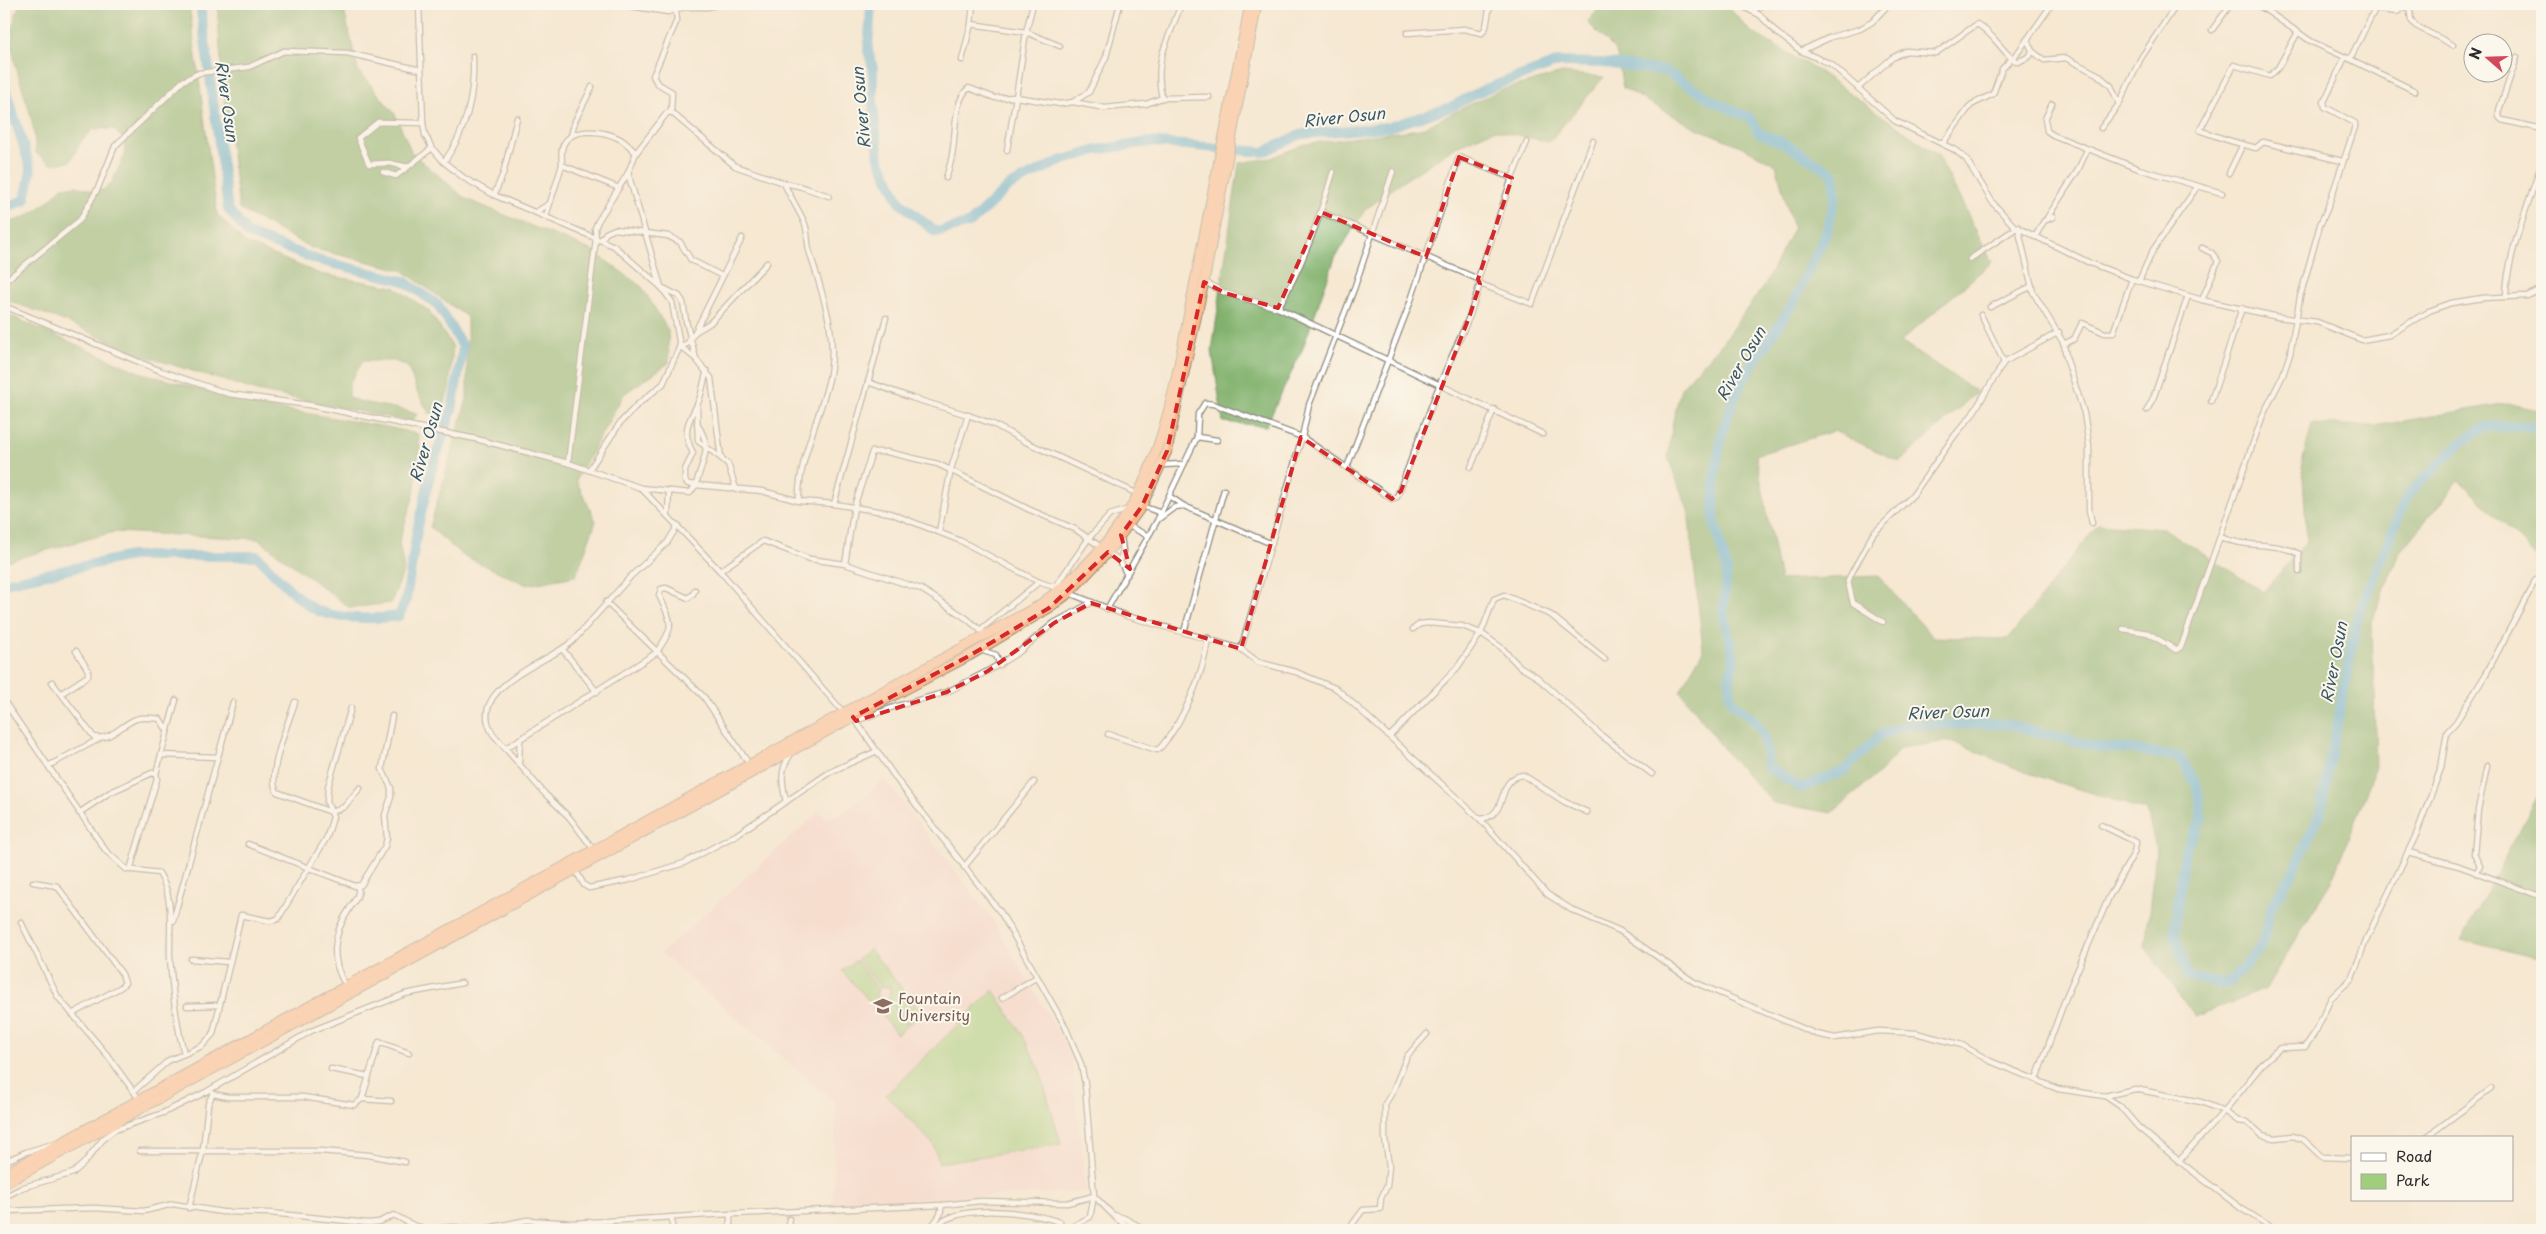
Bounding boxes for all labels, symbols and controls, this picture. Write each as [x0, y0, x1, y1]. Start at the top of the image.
north arrow [2464, 32, 2514, 82]
text: N [2464, 45, 2487, 62]
water label: River Osun [210, 59, 246, 145]
water label: River Osun [844, 65, 876, 150]
water label: River Osun [1302, 100, 1387, 132]
water label: River Osun [1709, 320, 1772, 404]
water label: River Osun [402, 398, 448, 485]
water label: River Osun [2313, 618, 2353, 704]
water label: River Osun [1907, 698, 1991, 724]
place label: Fountain University [898, 986, 970, 1026]
school or university icon: Fountain University [872, 995, 894, 1017]
legend [2351, 1136, 2514, 1202]
text: Road [2396, 1144, 2432, 1167]
text: Park [2396, 1168, 2430, 1191]

